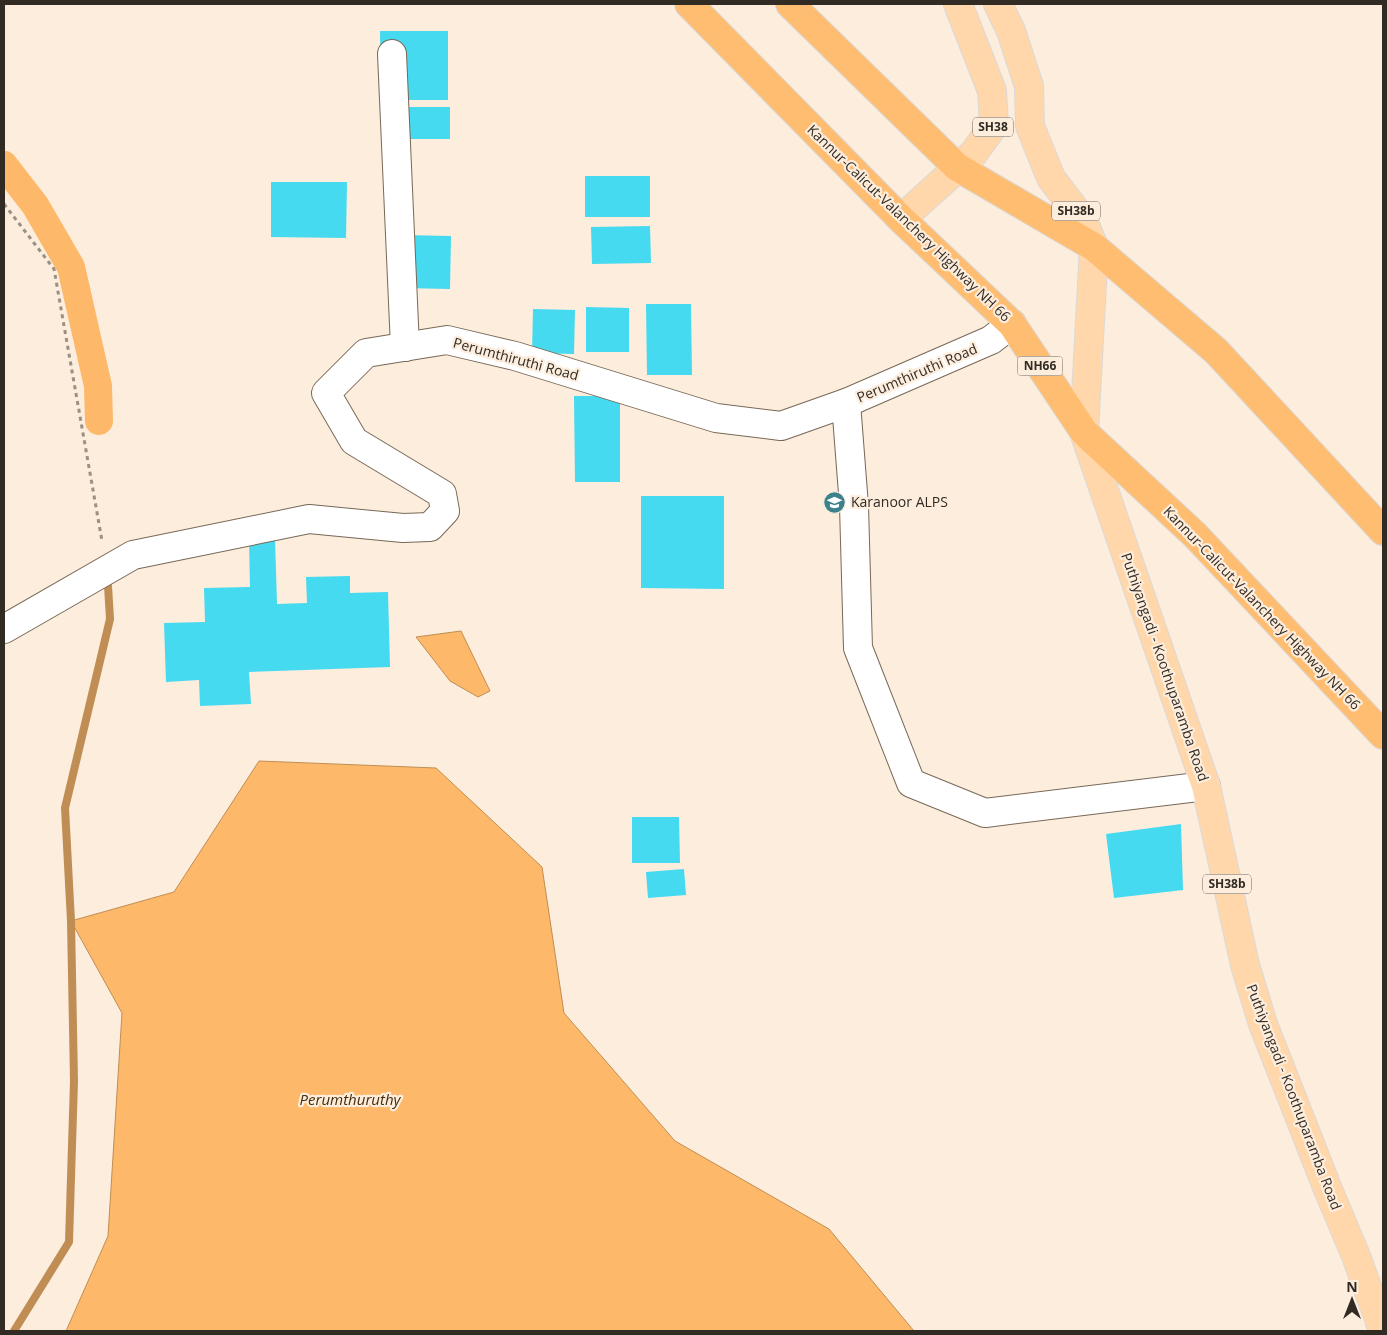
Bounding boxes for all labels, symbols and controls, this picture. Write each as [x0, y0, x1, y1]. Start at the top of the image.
road number: SH38 [973, 118, 1013, 136]
street label: Kannur-Calicut-Valanchery Highway NH 66 [803, 120, 1015, 325]
road number: SH38b [1052, 202, 1100, 220]
street label: Perumthiruthi Road [451, 333, 581, 384]
street label: Perumthiruthi Road [854, 339, 980, 407]
road number: NH66 [1018, 356, 1062, 376]
school or university icon: Karanoor ALPS [823, 490, 847, 514]
place label: Karanoor ALPS [851, 492, 948, 511]
street label: Kannur-Calicut-Valanchery Highway NH 66 [1160, 502, 1365, 714]
street label: Puthiyangadi - Koothuparamba Road [1117, 550, 1214, 784]
road number: SH38b [1203, 874, 1251, 894]
street label: Puthiyangadi - Koothuparamba Road [1242, 981, 1346, 1213]
water label: Perumthuruthy [300, 1089, 402, 1109]
north arrow [1327, 1275, 1377, 1325]
text: N [1346, 1277, 1358, 1296]

